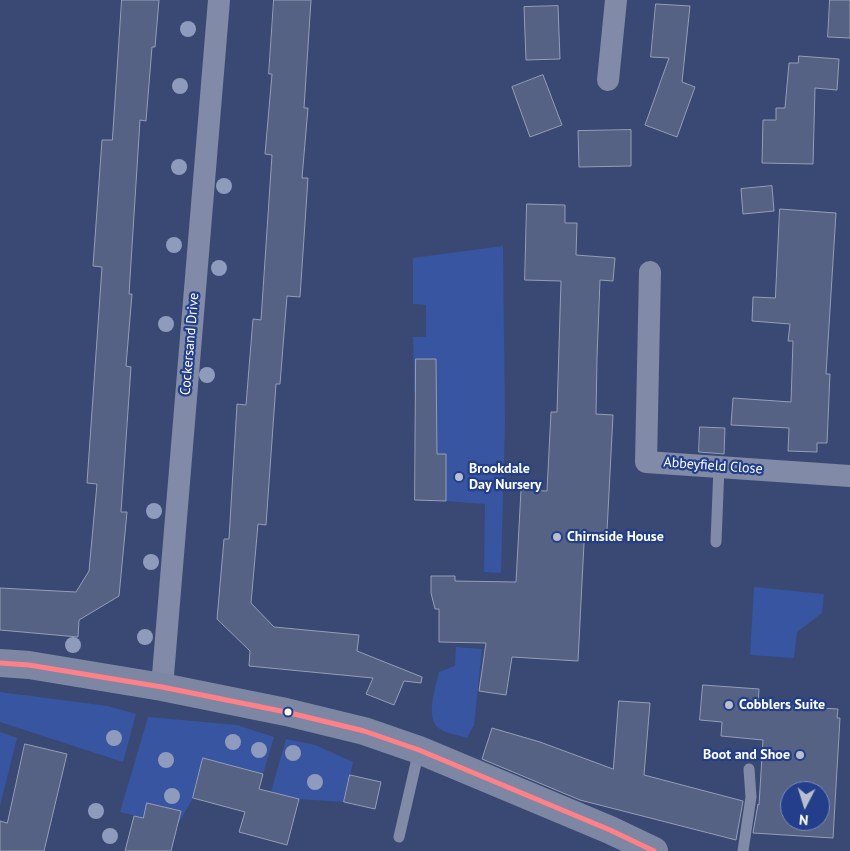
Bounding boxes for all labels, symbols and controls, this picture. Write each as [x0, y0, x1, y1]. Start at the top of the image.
street label: Cockersand Drive [177, 292, 203, 396]
street label: Abbeyfield Close [663, 454, 763, 478]
place label: Brookdale Day Nursery [469, 461, 542, 494]
marker: Brookdale Day Nursery [453, 471, 465, 483]
place label: Chirnside House [567, 529, 664, 545]
marker: Chirnside House [551, 531, 563, 543]
place label: Cobblers Suite [739, 697, 825, 713]
marker: Cobblers Suite [723, 699, 735, 711]
unlabelled marker [283, 707, 293, 717]
place label: Boot and Shoe [703, 747, 790, 763]
marker: Boot and Shoe [794, 749, 806, 761]
north arrow [780, 781, 830, 831]
text: N [798, 811, 809, 829]

